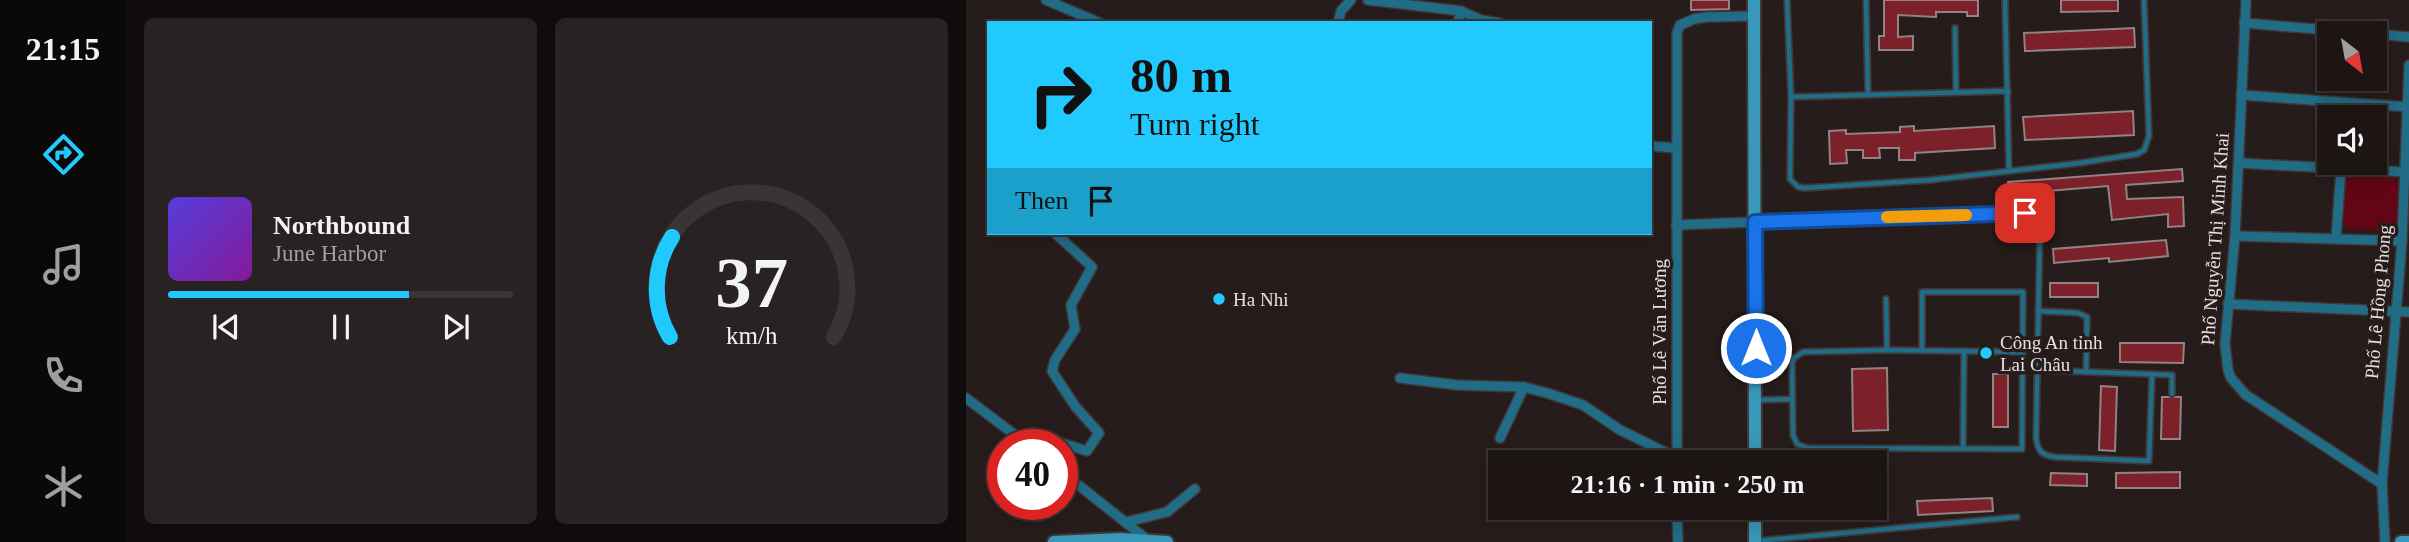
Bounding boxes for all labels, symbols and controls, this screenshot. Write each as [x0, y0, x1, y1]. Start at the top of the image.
north arrow [2317, 21, 2387, 91]
map controls [2317, 21, 2387, 175]
text: 21:15 [26, 31, 100, 67]
text: 80 m [1130, 48, 1232, 103]
icon: right [1015, 49, 1106, 140]
button: sound [2317, 105, 2387, 175]
text: Turn right [1130, 106, 1260, 142]
icon: directions [39, 130, 88, 179]
street label: Phố Nguyễn Thị Minh Khai [2197, 132, 2233, 346]
icon: arrive [1082, 182, 1120, 220]
pin [1995, 183, 2055, 243]
text: Then [1015, 186, 1068, 215]
icon: arrive [2006, 194, 2044, 232]
text: Northbound [273, 211, 410, 240]
street label: Phố Lê Hồng Phong [2361, 224, 2395, 380]
icon: music [39, 240, 88, 289]
text: June Harbor [273, 241, 386, 266]
text: 37 [715, 242, 788, 323]
street label: Phố Lê Văn Lương [1649, 258, 1670, 405]
place label: Ha Nhi [1233, 289, 1288, 310]
marker: Ha Nhi [1211, 291, 1227, 307]
icon: previous [207, 308, 245, 346]
icon: pause [322, 308, 360, 346]
icon: next [437, 308, 475, 346]
position arrow [1719, 311, 1793, 385]
text: km/h [726, 322, 778, 349]
place label: Công An tỉnh Lai Châu [2000, 332, 2103, 375]
marker: Công An tỉnh Lai Châu [1978, 345, 1994, 361]
icon: phone [39, 351, 88, 400]
speed limit sign: 40 [987, 429, 1078, 520]
icon: climate [39, 462, 88, 511]
text: 21:16 · 1 min · 250 m [1571, 470, 1805, 499]

